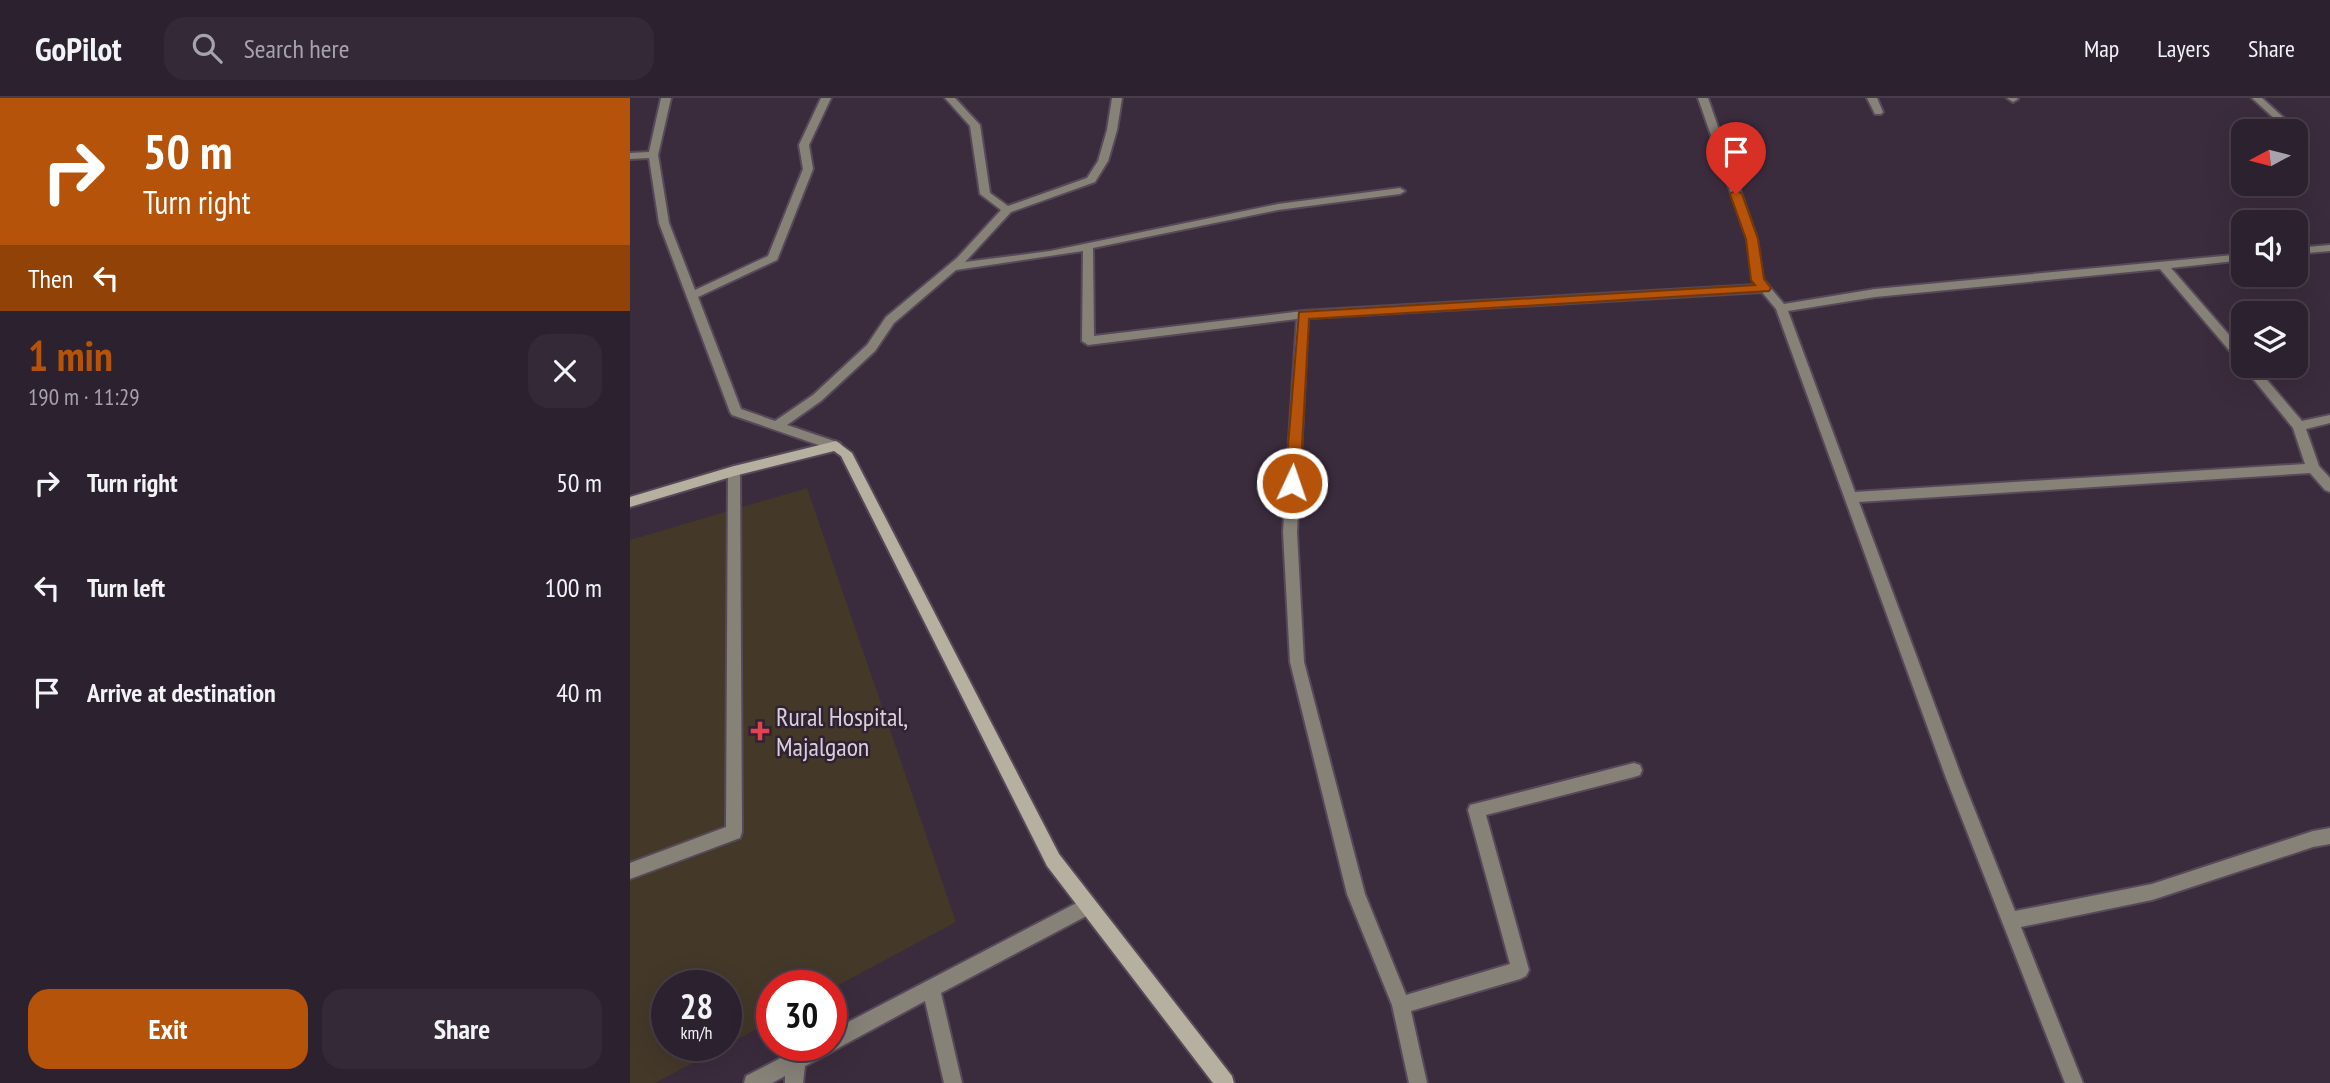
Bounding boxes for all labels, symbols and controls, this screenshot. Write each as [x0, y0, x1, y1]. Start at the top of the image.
search box [164, 17, 654, 80]
text: GoPilot [35, 27, 122, 70]
icon: search [188, 29, 226, 67]
text: Search here [244, 32, 349, 65]
text: Map [2084, 33, 2119, 64]
text: Layers [2157, 33, 2210, 64]
text: Share [2248, 33, 2295, 64]
text: 50 m [143, 119, 232, 183]
north arrow [2231, 119, 2308, 196]
map controls [2231, 119, 2308, 378]
pin [1706, 122, 1766, 194]
icon: right [28, 126, 119, 217]
icon: arrive [1717, 133, 1755, 171]
text: Turn right [143, 181, 251, 223]
button: sound [2231, 210, 2308, 287]
icon: left [87, 259, 125, 297]
text: Then [28, 262, 73, 295]
button: layers [2231, 301, 2308, 378]
text: 1 min [28, 328, 113, 383]
button: close [528, 334, 602, 408]
text: 190 m · 11:29 [28, 382, 140, 411]
position arrow [1255, 446, 1329, 520]
icon: right [28, 464, 66, 502]
text: Turn right [87, 466, 178, 499]
text: 50 m [556, 466, 602, 499]
icon: left [28, 569, 66, 607]
text: Turn left [87, 571, 165, 604]
text: 100 m [544, 571, 602, 604]
icon: arrive [28, 674, 66, 712]
text: Arrive at destination [87, 676, 276, 709]
text: 40 m [556, 676, 602, 709]
place label: Rural Hospital, Majalgaon [776, 700, 908, 763]
marker: Rural Hospital, Majalgaon [750, 721, 770, 741]
speed limit sign: 30 [756, 970, 847, 1061]
text: 28 [680, 983, 713, 1029]
button: Exit [28, 989, 308, 1069]
button: Share [322, 989, 602, 1069]
text: km/h [681, 1021, 712, 1044]

